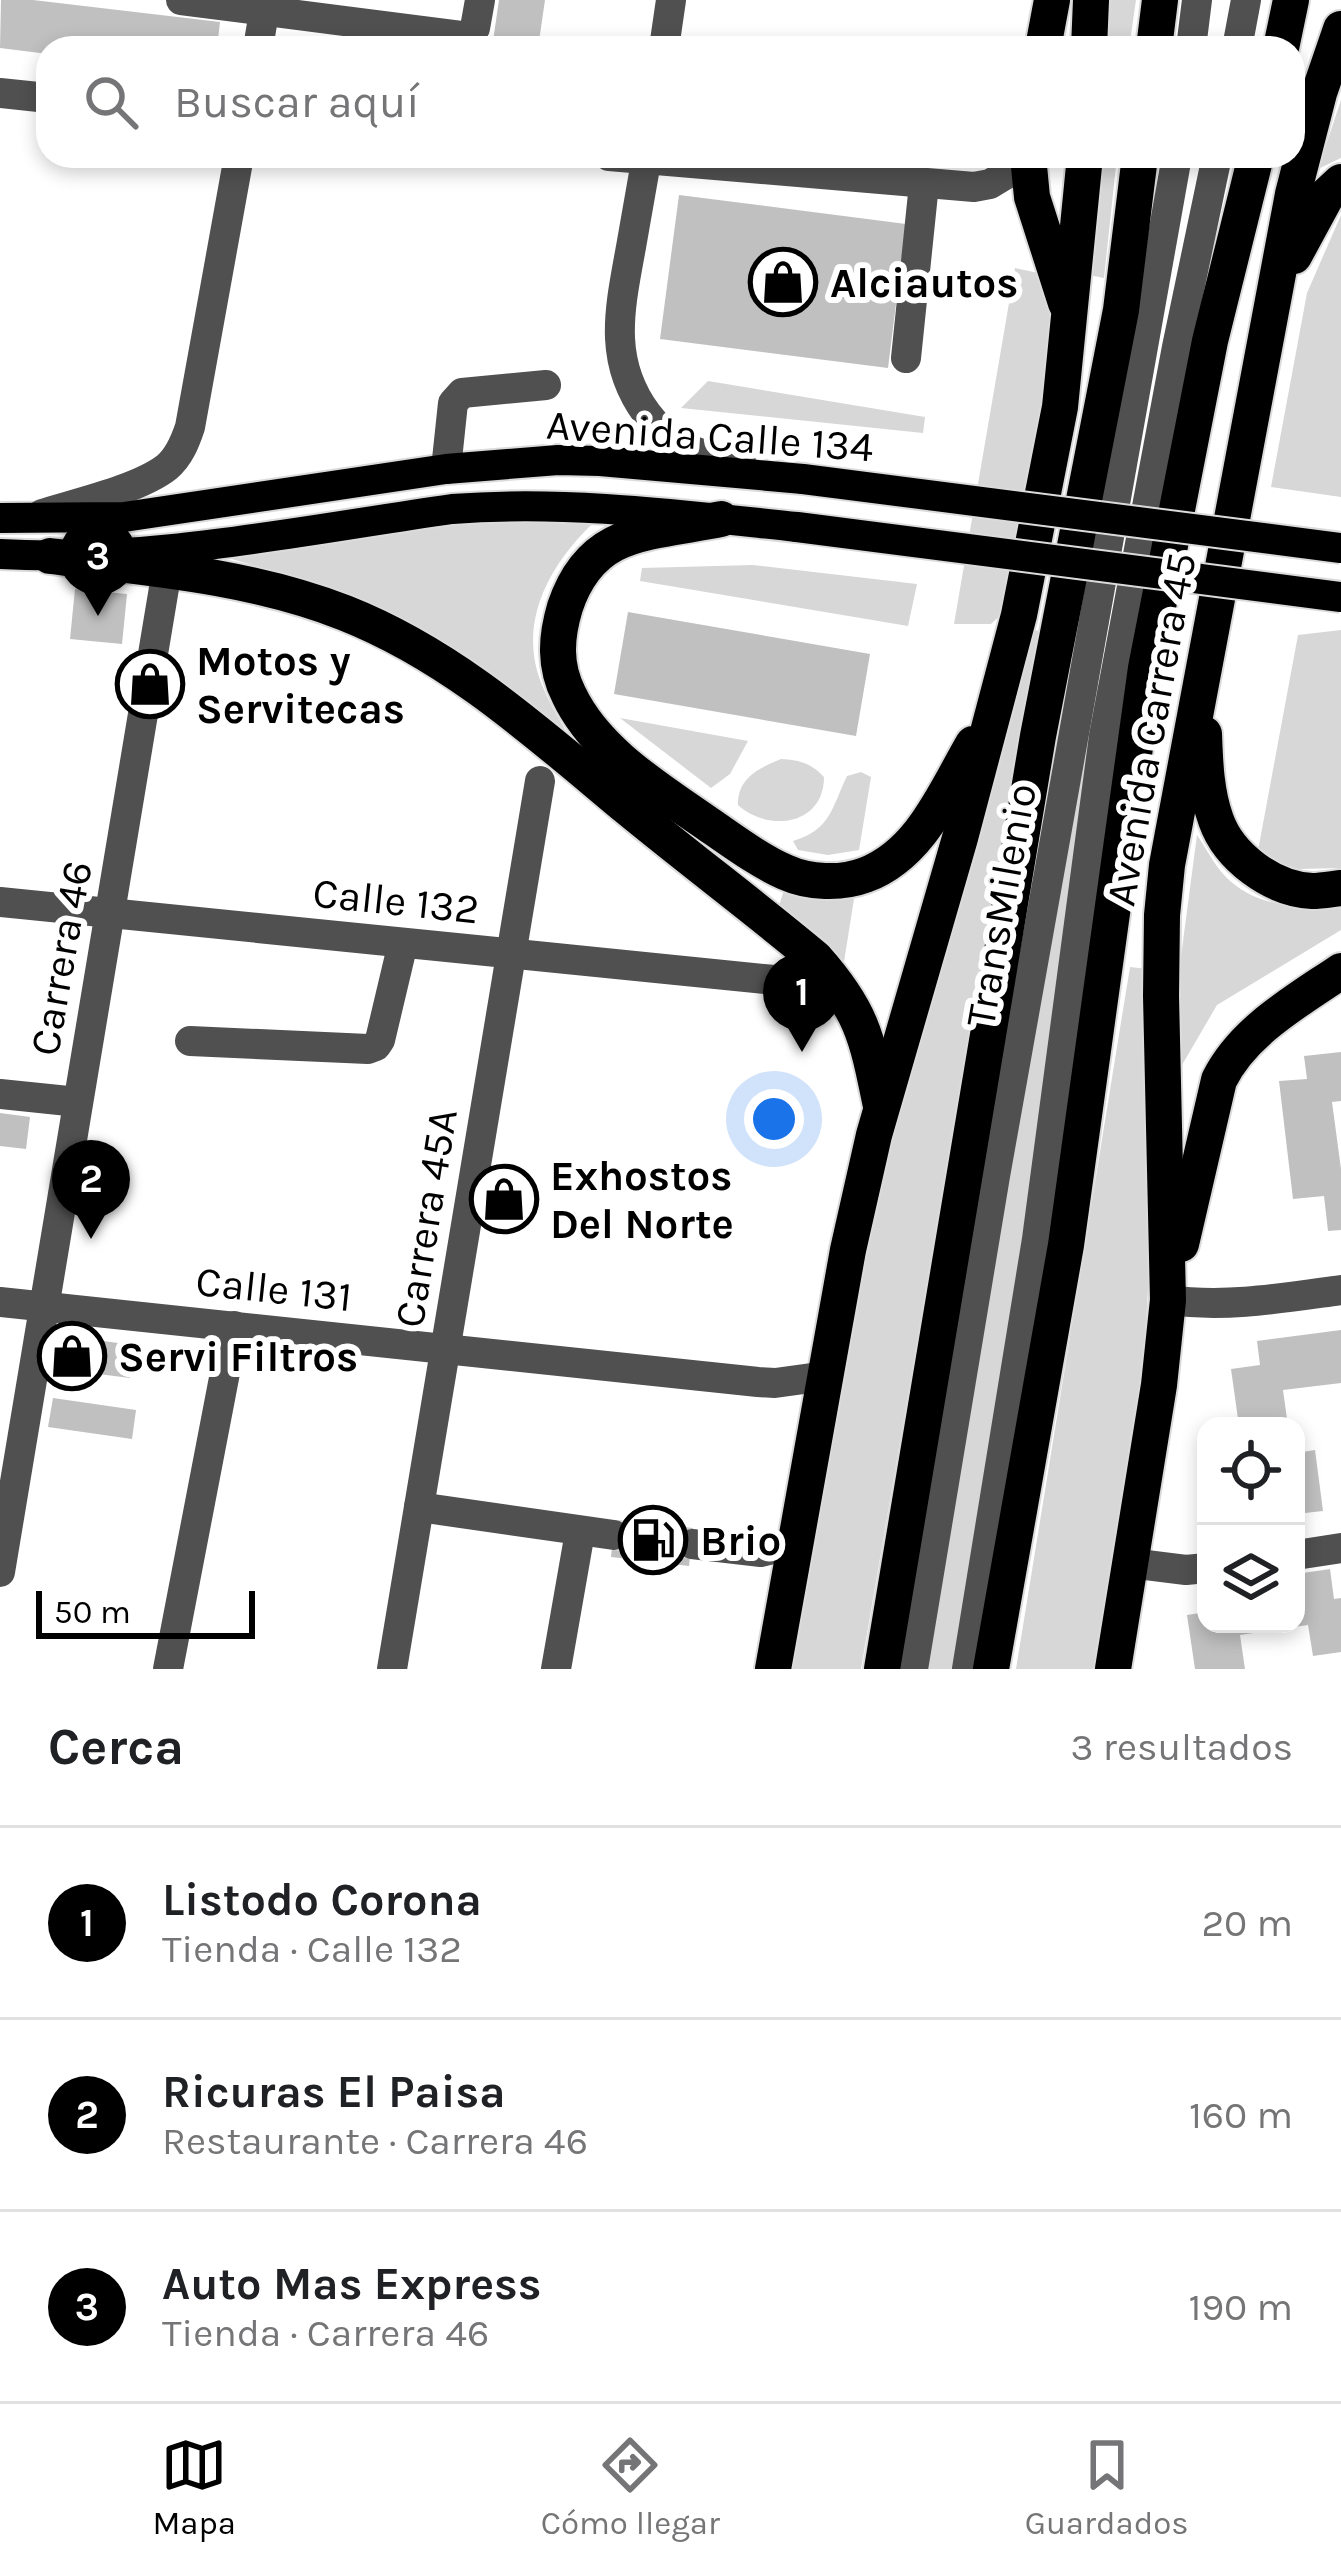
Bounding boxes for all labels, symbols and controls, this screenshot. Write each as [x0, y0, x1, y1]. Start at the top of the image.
search box [36, 36, 1305, 168]
icon: search [78, 69, 144, 135]
text: Buscar aquí [174, 76, 420, 128]
shop icon: Alciautos [748, 247, 818, 317]
place label: Alciautos [830, 258, 1018, 308]
street label: Avenida Calle 134 [545, 400, 875, 472]
pin: 3 [59, 517, 137, 616]
street label: Avenida Carrera 45 [1095, 549, 1207, 910]
place label: Motos y Servitecas [196, 636, 405, 734]
shop icon: Motos y Servitecas [115, 649, 185, 719]
street label: TransMilenio [955, 780, 1047, 1031]
street label: Carrera 46 [19, 857, 103, 1059]
street label: Calle 132 [310, 867, 482, 935]
pin: 1 [763, 953, 841, 1052]
your location [744, 1089, 804, 1149]
street label: Carrera 45A [384, 1105, 468, 1331]
pin: 2 [52, 1140, 130, 1239]
place label: Exhostos Del Norte [550, 1151, 734, 1249]
shop icon: Exhostos Del Norte [469, 1164, 539, 1234]
street label: Calle 131 [193, 1256, 354, 1322]
shop icon: Servi Filtros [37, 1321, 107, 1391]
place label: Servi Filtros [118, 1332, 358, 1382]
map controls [1197, 1417, 1305, 1633]
button: locate [1197, 1417, 1305, 1525]
fuel station icon: Brio [618, 1505, 688, 1575]
place label: Brio [700, 1516, 781, 1566]
button: layers [1197, 1525, 1305, 1633]
scale bar [36, 1585, 255, 1638]
text: 50 m [54, 1593, 131, 1631]
text: Cerca [48, 1717, 184, 1777]
text: 3 resultados [1071, 1724, 1293, 1770]
text: Listodo Corona [162, 1874, 482, 1926]
text: 1 [80, 1900, 94, 1946]
text: 20 m [1202, 1900, 1293, 1946]
text: Tienda · Calle 132 [162, 1926, 462, 1972]
text: Ricuras El Paisa [162, 2066, 506, 2118]
text: 2 [75, 2092, 99, 2138]
text: 160 m [1189, 2092, 1293, 2138]
text: Restaurante · Carrera 46 [162, 2118, 588, 2164]
text: Auto Mas Express [162, 2258, 542, 2310]
text: 3 [75, 2284, 99, 2330]
text: 190 m [1189, 2284, 1293, 2330]
text: Tienda · Carrera 46 [162, 2310, 489, 2356]
tab: Mapa [152, 2432, 236, 2542]
tab: Cómo llegar [541, 2432, 720, 2542]
tab: Guardados [1025, 2432, 1189, 2542]

